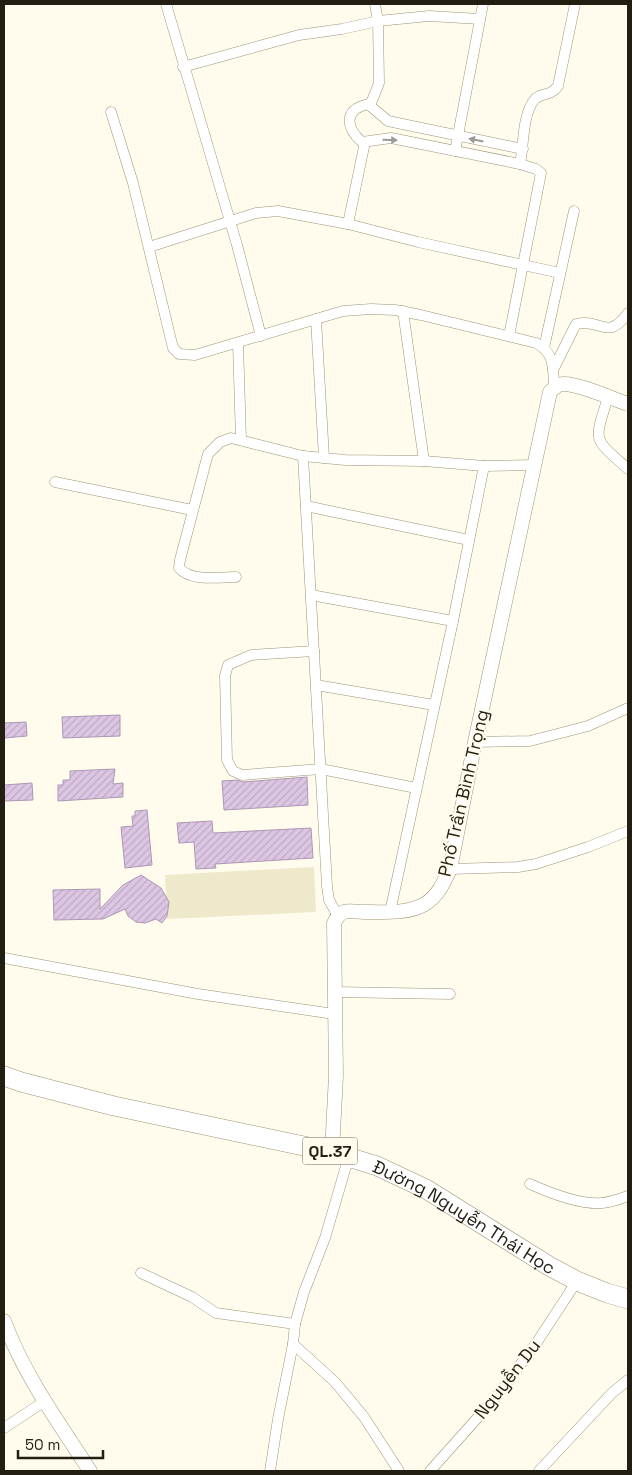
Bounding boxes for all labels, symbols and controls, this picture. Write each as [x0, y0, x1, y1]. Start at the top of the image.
one-way arrow [467, 135, 483, 143]
one-way arrow [382, 136, 398, 144]
street label: Phố Trần Bình Trọng [433, 707, 493, 879]
road number: QL.37 [302, 1138, 358, 1164]
street label: Đường Nguyễn Thái Học [369, 1154, 560, 1279]
street label: Nguyễn Du [469, 1335, 545, 1423]
scale bar [18, 1428, 102, 1460]
text: 50 m [25, 1435, 60, 1454]

